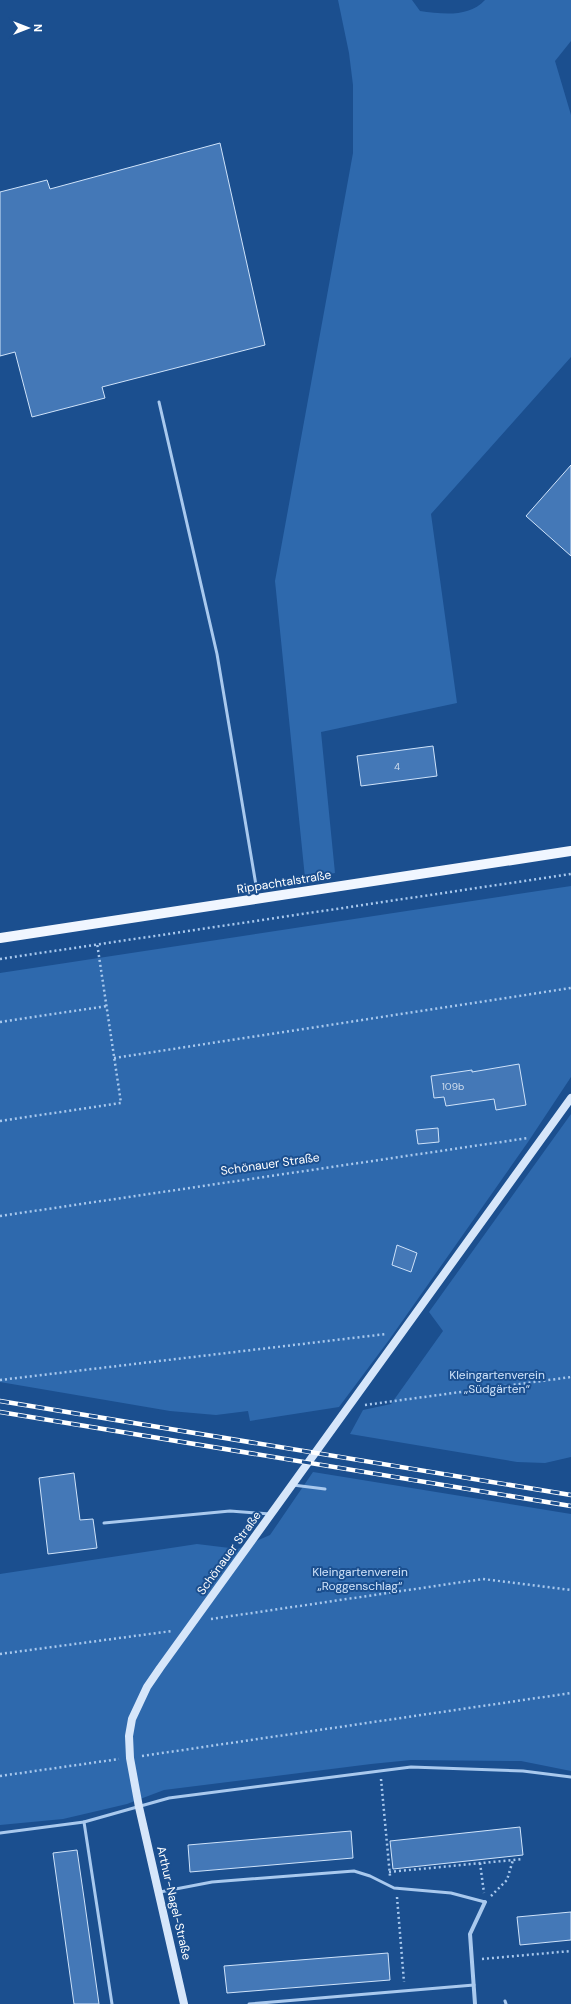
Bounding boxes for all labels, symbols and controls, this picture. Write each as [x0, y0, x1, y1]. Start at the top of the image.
north arrow [8, 8, 48, 48]
text: N [31, 24, 45, 32]
house number: 4 [394, 760, 400, 773]
street label: Rippachtalstraße [236, 867, 332, 897]
house number: 109b [442, 1080, 464, 1093]
street label: Schönauer Straße [219, 1149, 321, 1179]
park label: Kleingartenverein „Südgärten“ [449, 1367, 545, 1397]
street label: Schönauer Straße [193, 1508, 265, 1598]
park label: Kleingartenverein „Roggenschlag“ [312, 1564, 408, 1594]
street label: Arthur-Nagel-Straße [153, 1845, 195, 1962]

